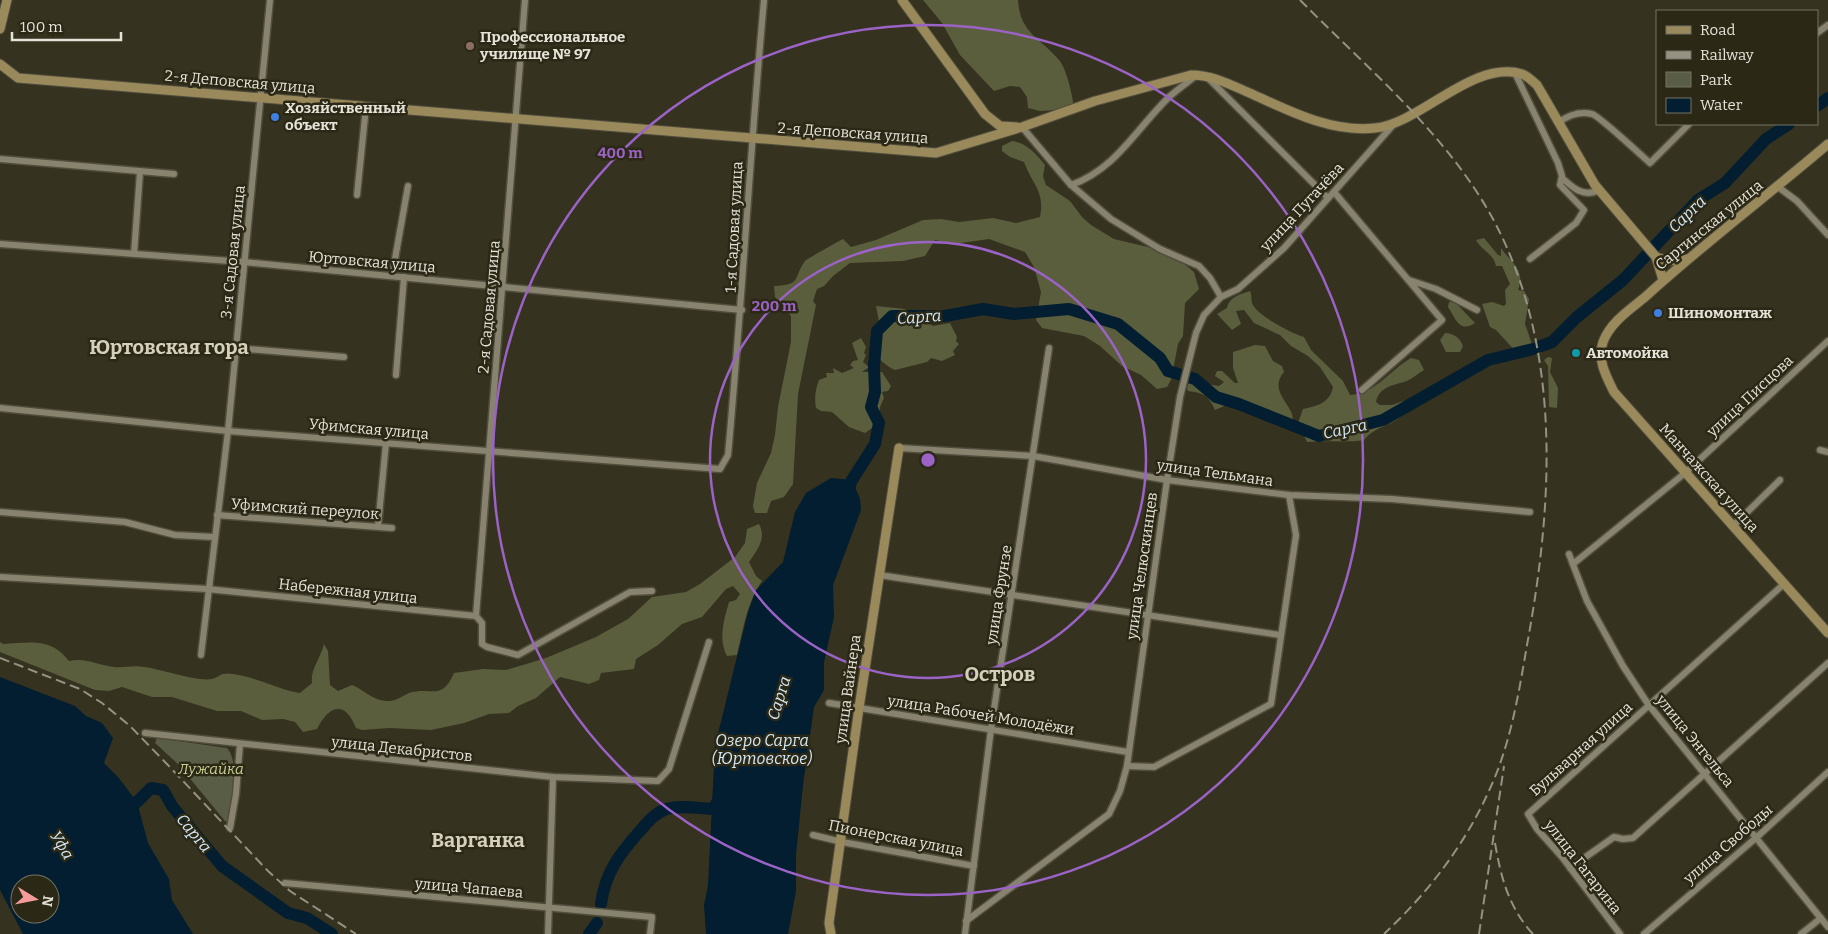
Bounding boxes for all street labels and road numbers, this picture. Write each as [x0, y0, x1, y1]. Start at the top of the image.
street label: 2-я Деповская улица [164, 66, 316, 98]
street label: 2-я Деповская улица [777, 119, 929, 147]
street label: улица Пугачёва [1256, 159, 1348, 256]
street label: 1-я Садовая улица [722, 161, 746, 293]
street label: Саргинская улица [1652, 176, 1766, 274]
street label: 3-я Садовая улица [217, 184, 249, 320]
street label: 2-я Садовая улица [474, 240, 504, 374]
street label: Юртовская улица [308, 247, 436, 277]
street label: улица Писцова [1702, 351, 1797, 441]
street label: Уфимская улица [308, 415, 430, 443]
street label: Манчажская улица [1655, 420, 1763, 536]
street label: улица Тельмана [1155, 456, 1274, 490]
street label: улица Челюскинцев [1123, 491, 1161, 642]
street label: Уфимский переулок [230, 495, 380, 523]
street label: улица Фрунзе [982, 544, 1016, 647]
street label: Набережная улица [278, 575, 418, 607]
street label: улица Вайнера [831, 633, 865, 746]
street label: улица Энгельса [1652, 690, 1738, 791]
street label: улица Рабочей Молодёжи [885, 691, 1076, 739]
street label: Бульварная улица [1526, 698, 1636, 800]
street label: улица Декабристов [330, 733, 473, 765]
street label: улица Свободы [1679, 800, 1776, 888]
street label: улица Гагарина [1540, 815, 1625, 918]
street label: Пионерская улица [827, 816, 965, 860]
street label: улица Чапаева [413, 874, 524, 902]

